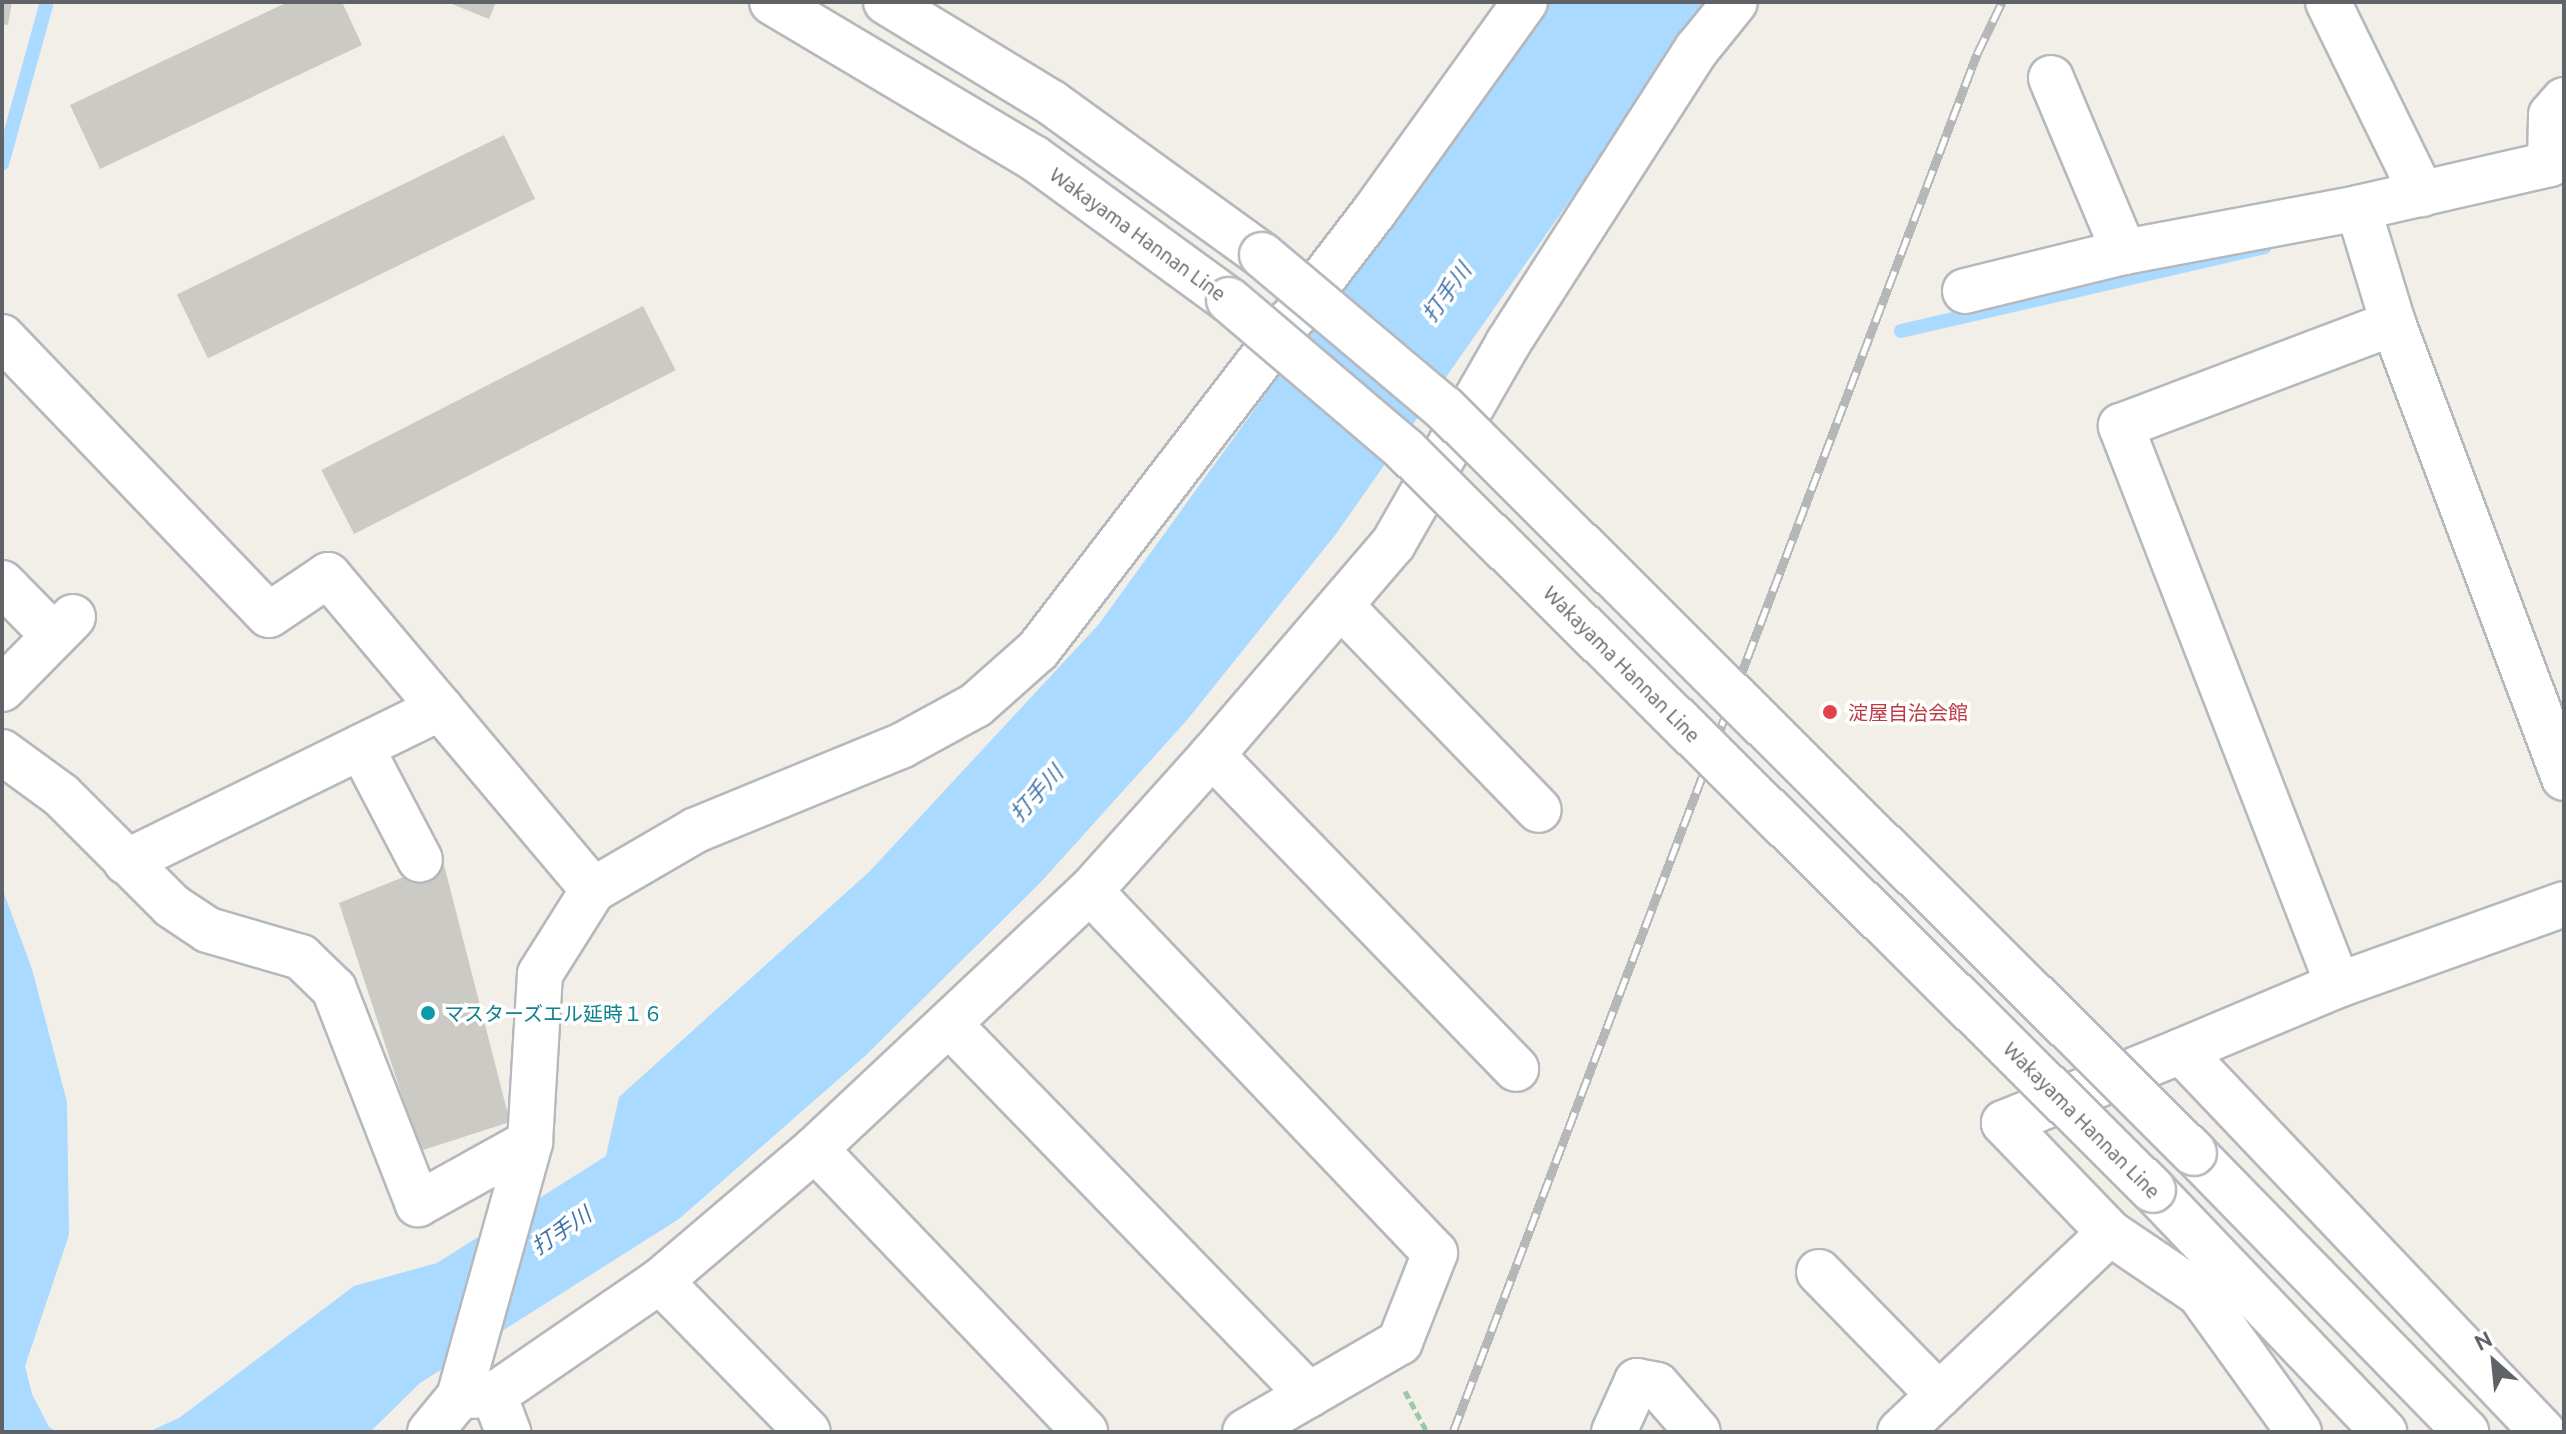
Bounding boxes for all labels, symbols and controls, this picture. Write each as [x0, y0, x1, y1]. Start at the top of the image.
street label: Wakayama Hannan Line [1045, 162, 1231, 306]
water label: 打手川 [1416, 258, 1476, 326]
street label: Wakayama Hannan Line [1539, 581, 1705, 747]
place label: 淀屋自治会館 [1848, 700, 1968, 724]
marker: 淀屋自治会館 [1819, 701, 1841, 723]
water label: 打手川 [1004, 760, 1068, 826]
place label: マスターズエル延時１６ [444, 1001, 664, 1025]
marker: マスターズエル延時１６ [419, 1004, 437, 1022]
street label: Wakayama Hannan Line [1999, 1037, 2165, 1203]
water label: 打手川 [526, 1201, 596, 1259]
north arrow [2454, 1322, 2534, 1402]
text: N [2470, 1325, 2496, 1355]

